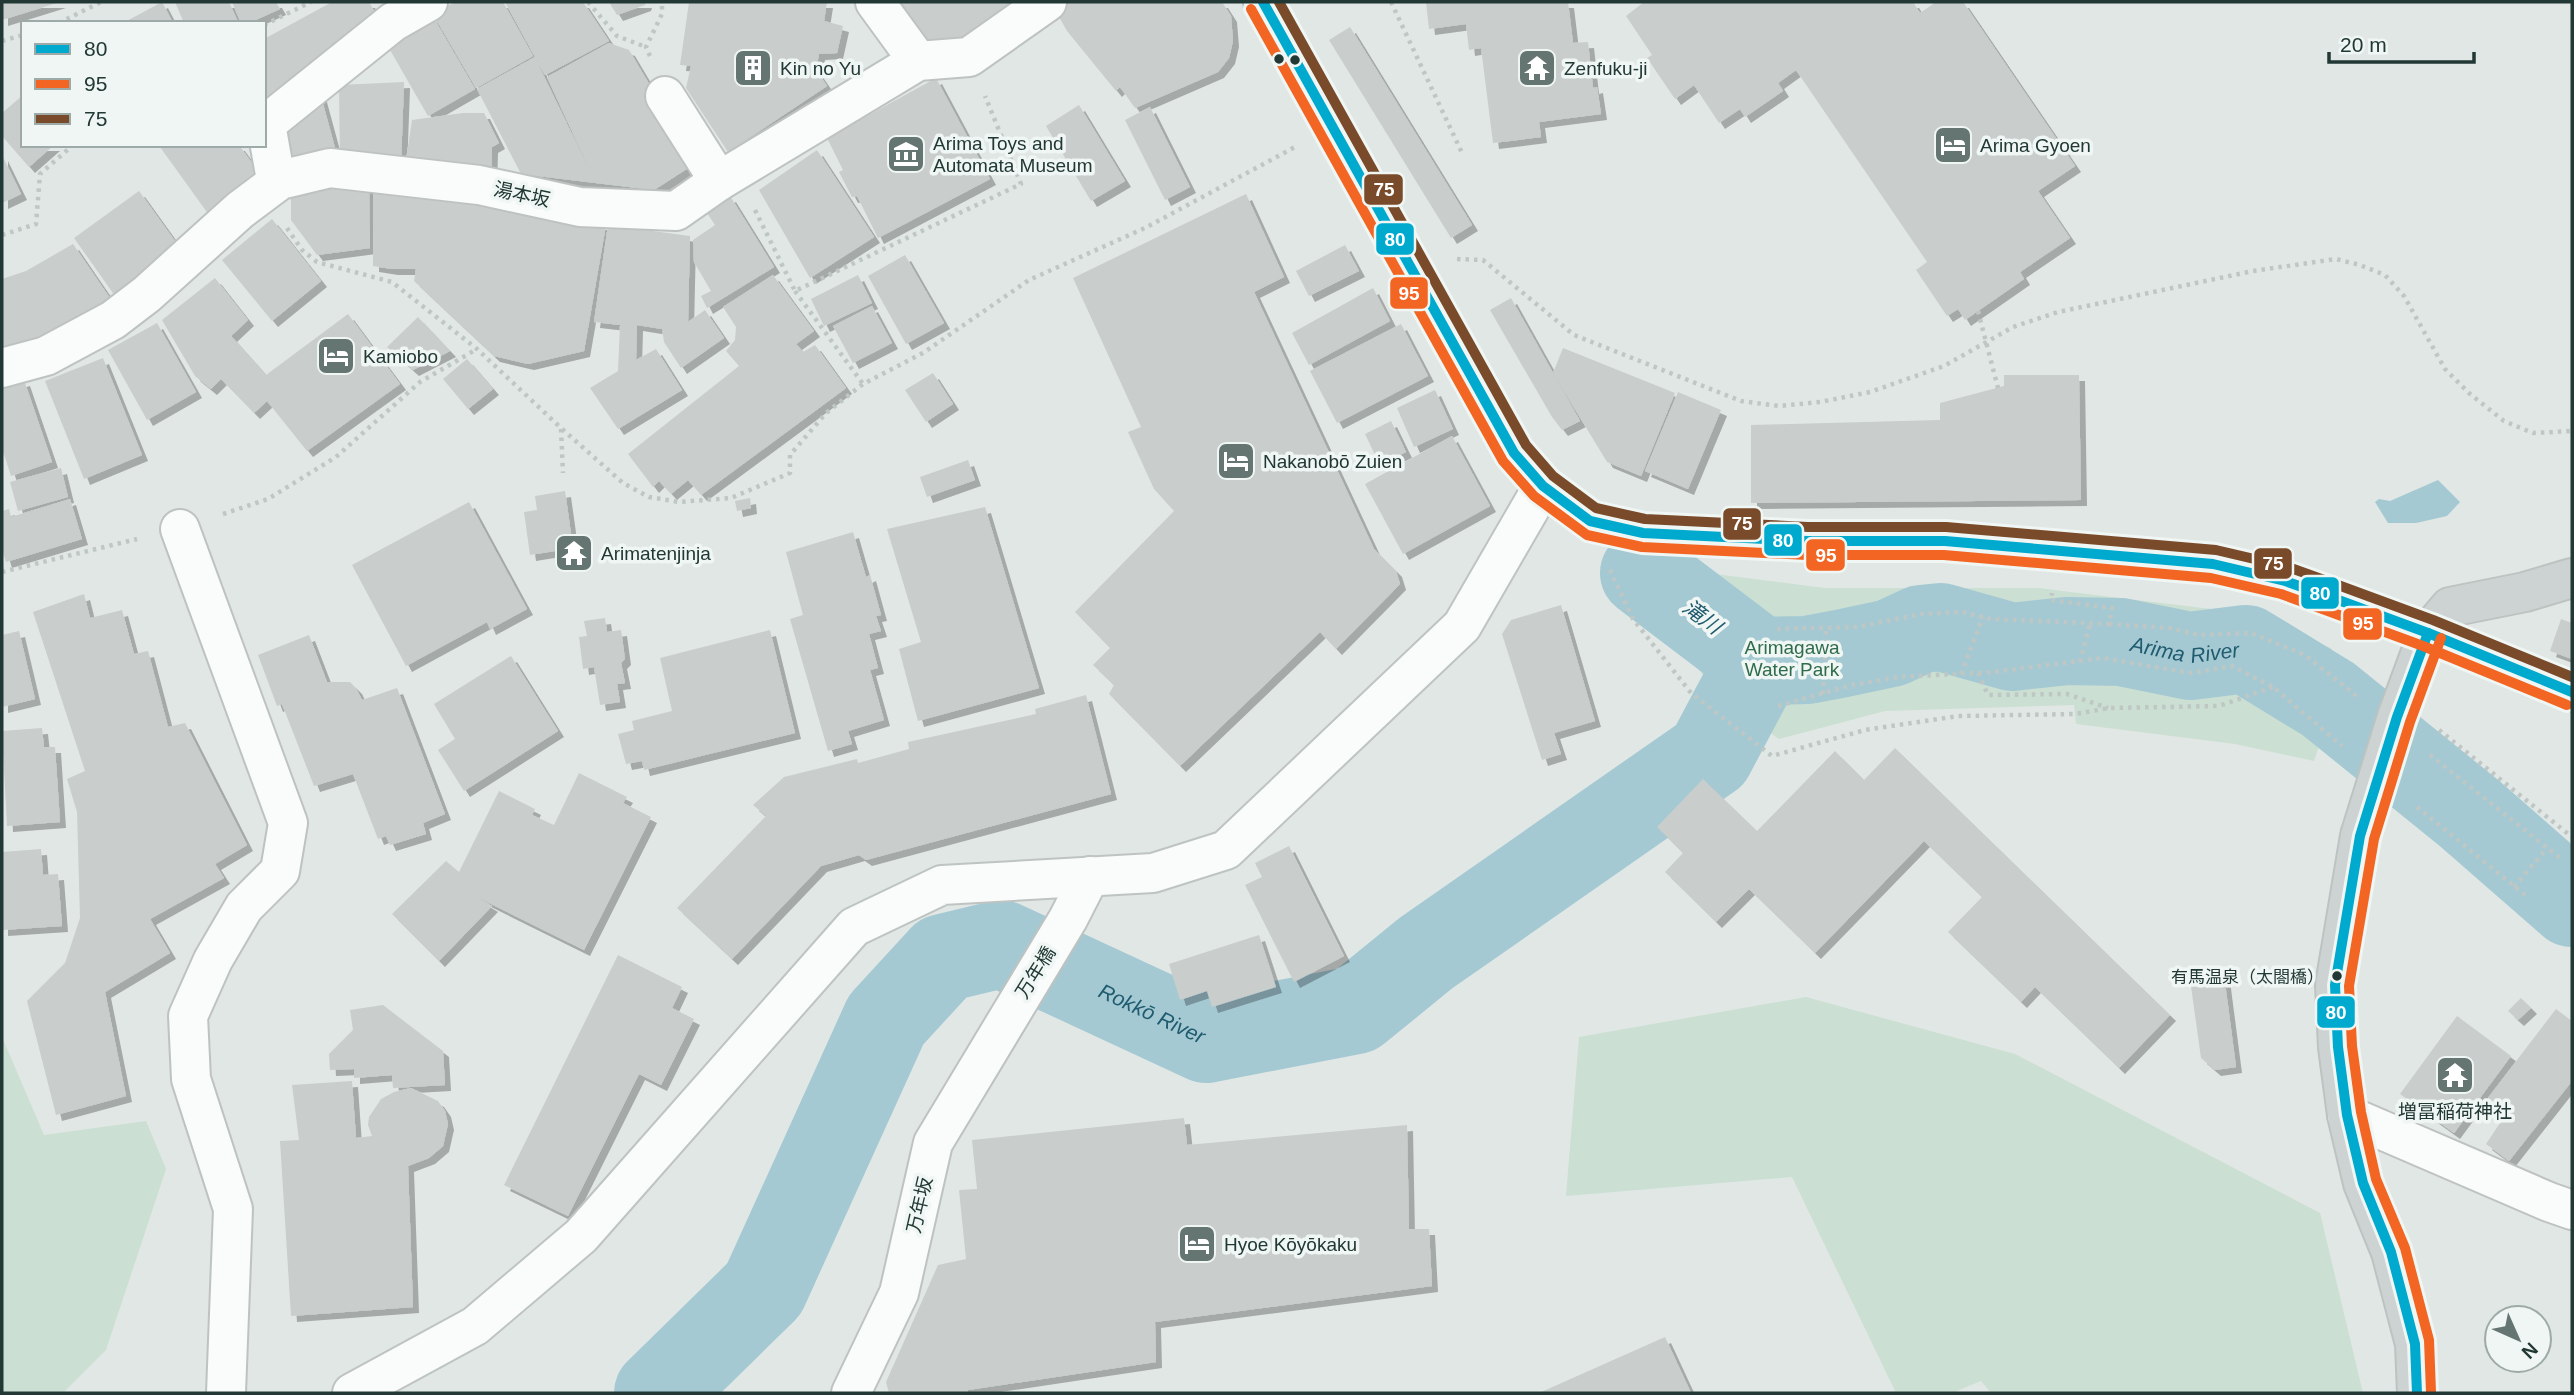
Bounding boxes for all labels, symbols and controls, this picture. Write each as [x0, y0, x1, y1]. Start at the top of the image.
legend [21, 21, 266, 147]
scale bar [2329, 21, 2474, 65]
text: 20 m [2340, 33, 2387, 56]
text: 80 [84, 37, 107, 60]
building icon: Kin no Yu [732, 47, 774, 89]
temple icon: Zenfuku-ji [1516, 47, 1558, 89]
unlabelled marker [1272, 52, 1286, 66]
unlabelled marker [1288, 53, 1302, 67]
place label: Kin no Yu [780, 58, 861, 79]
place label: Zenfuku-ji [1564, 58, 1647, 79]
text: 95 [84, 72, 107, 95]
text: 75 [84, 107, 107, 130]
hotel icon: Arima Gyoen [1932, 124, 1974, 166]
museum icon: Arima Toys and Automata Museum [885, 133, 927, 175]
place label: Arima Toys and Automata Museum [933, 133, 1092, 176]
place label: Arima Gyoen [1980, 135, 2091, 156]
line badge: 75 [1363, 173, 1404, 206]
street label: 湯本坂 [492, 178, 552, 211]
text: 75 [1373, 179, 1395, 200]
line badge: 80 [1375, 222, 1415, 256]
text: 80 [1384, 229, 1406, 250]
line badge: 95 [1389, 276, 1429, 310]
text: 95 [1398, 283, 1420, 304]
hotel icon: Kamiobo [315, 335, 357, 377]
place label: Kamiobo [363, 346, 438, 367]
hotel icon: Nakanobō Zuien [1215, 440, 1257, 482]
place label: Nakanobō Zuien [1263, 451, 1402, 472]
line badge: 75 [1722, 507, 1762, 541]
text: 75 [1731, 513, 1753, 534]
line badge: 80 [1763, 523, 1803, 557]
text: 80 [1772, 530, 1794, 551]
temple icon: Arimatenjinja [553, 532, 595, 574]
line badge: 95 [1805, 538, 1846, 572]
place label: Arimatenjinja [601, 543, 711, 564]
text: 95 [1815, 545, 1837, 566]
line badge: 75 [2253, 547, 2293, 580]
text: 75 [2262, 553, 2284, 574]
line badge: 80 [2300, 576, 2340, 610]
text: 80 [2309, 583, 2331, 604]
water label: 滝川 [1679, 595, 1728, 640]
line badge: 95 [2342, 607, 2383, 641]
text: 95 [2352, 613, 2374, 634]
water label: Arima River [2127, 632, 2241, 667]
park label: Arimagawa Water Park [1744, 637, 1840, 680]
street label: 万年橋 [1011, 943, 1059, 1002]
place label: 有馬温泉（太閤橋） [2171, 968, 2324, 987]
marker: 有馬温泉（太閤橋） [2330, 969, 2344, 983]
water label: Rokkō River [1095, 979, 1210, 1048]
line badge: 80 [2316, 995, 2356, 1029]
text: 80 [2325, 1002, 2347, 1023]
temple icon: 増冨稲荷神社 [2434, 1054, 2476, 1096]
place label: 増冨稲荷神社 [2398, 1101, 2512, 1122]
street label: 万年坂 [903, 1175, 936, 1235]
hotel icon: Hyoe Kōyōkaku [1176, 1223, 1218, 1265]
place label: Hyoe Kōyōkaku [1224, 1234, 1357, 1255]
north arrow [2483, 1304, 2553, 1374]
text: N [2517, 1338, 2542, 1363]

